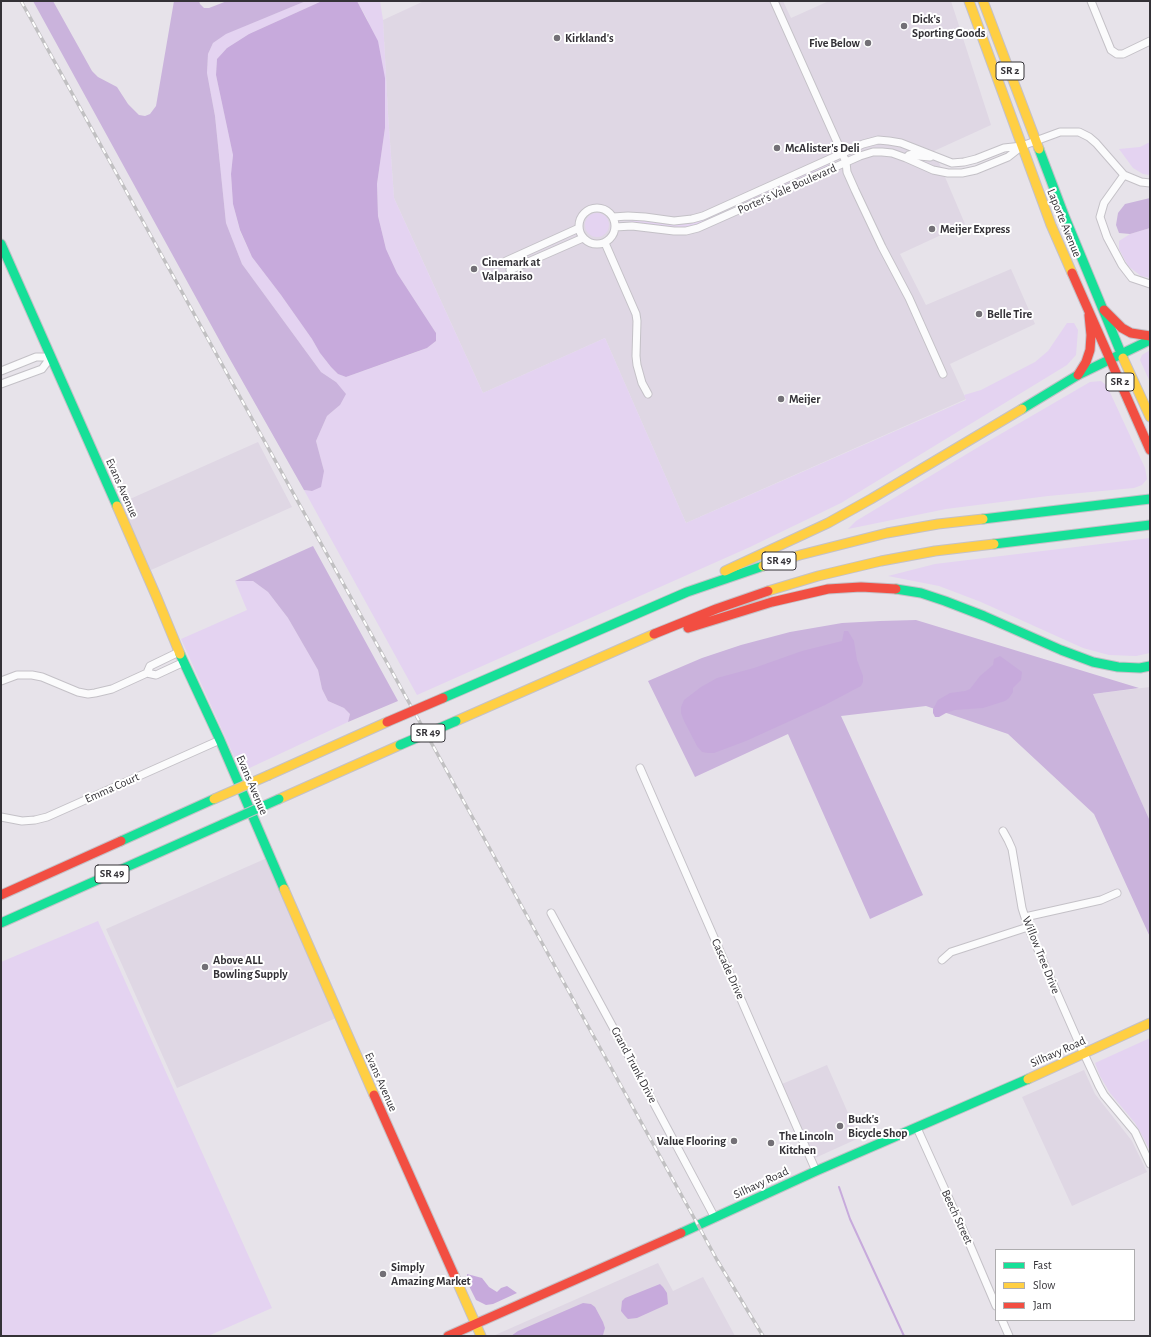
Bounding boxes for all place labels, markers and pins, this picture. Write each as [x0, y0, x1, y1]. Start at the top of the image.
place label: Dick's Sporting Goods [912, 12, 985, 40]
marker: Dick's Sporting Goods [899, 21, 909, 31]
place label: Kirkland's [565, 31, 614, 45]
marker: Kirkland's [552, 33, 562, 43]
place label: Five Below [809, 36, 860, 50]
marker: Five Below [863, 38, 873, 48]
place label: McAlister's Deli [785, 141, 860, 155]
marker: McAlister's Deli [772, 143, 782, 153]
place label: Meijer Express [940, 222, 1010, 236]
marker: Meijer Express [927, 224, 937, 234]
place label: Cinemark at Valparaiso [482, 255, 540, 283]
marker: Cinemark at Valparaiso [469, 264, 479, 274]
place label: Belle Tire [987, 307, 1032, 321]
marker: Belle Tire [974, 309, 984, 319]
place label: Meijer [789, 392, 820, 406]
marker: Meijer [776, 394, 786, 404]
place label: Above ALL Bowling Supply [213, 953, 288, 981]
marker: Above ALL Bowling Supply [200, 962, 210, 972]
place label: Buck's Bicycle Shop [848, 1112, 908, 1140]
marker: Buck's Bicycle Shop [835, 1121, 845, 1131]
place label: The Lincoln Kitchen [779, 1129, 834, 1157]
place label: Value Flooring [657, 1134, 726, 1148]
marker: Value Flooring [729, 1136, 739, 1146]
marker: The Lincoln Kitchen [766, 1138, 776, 1148]
place label: Simply Amazing Market [391, 1260, 471, 1288]
marker: Simply Amazing Market [378, 1269, 388, 1279]

